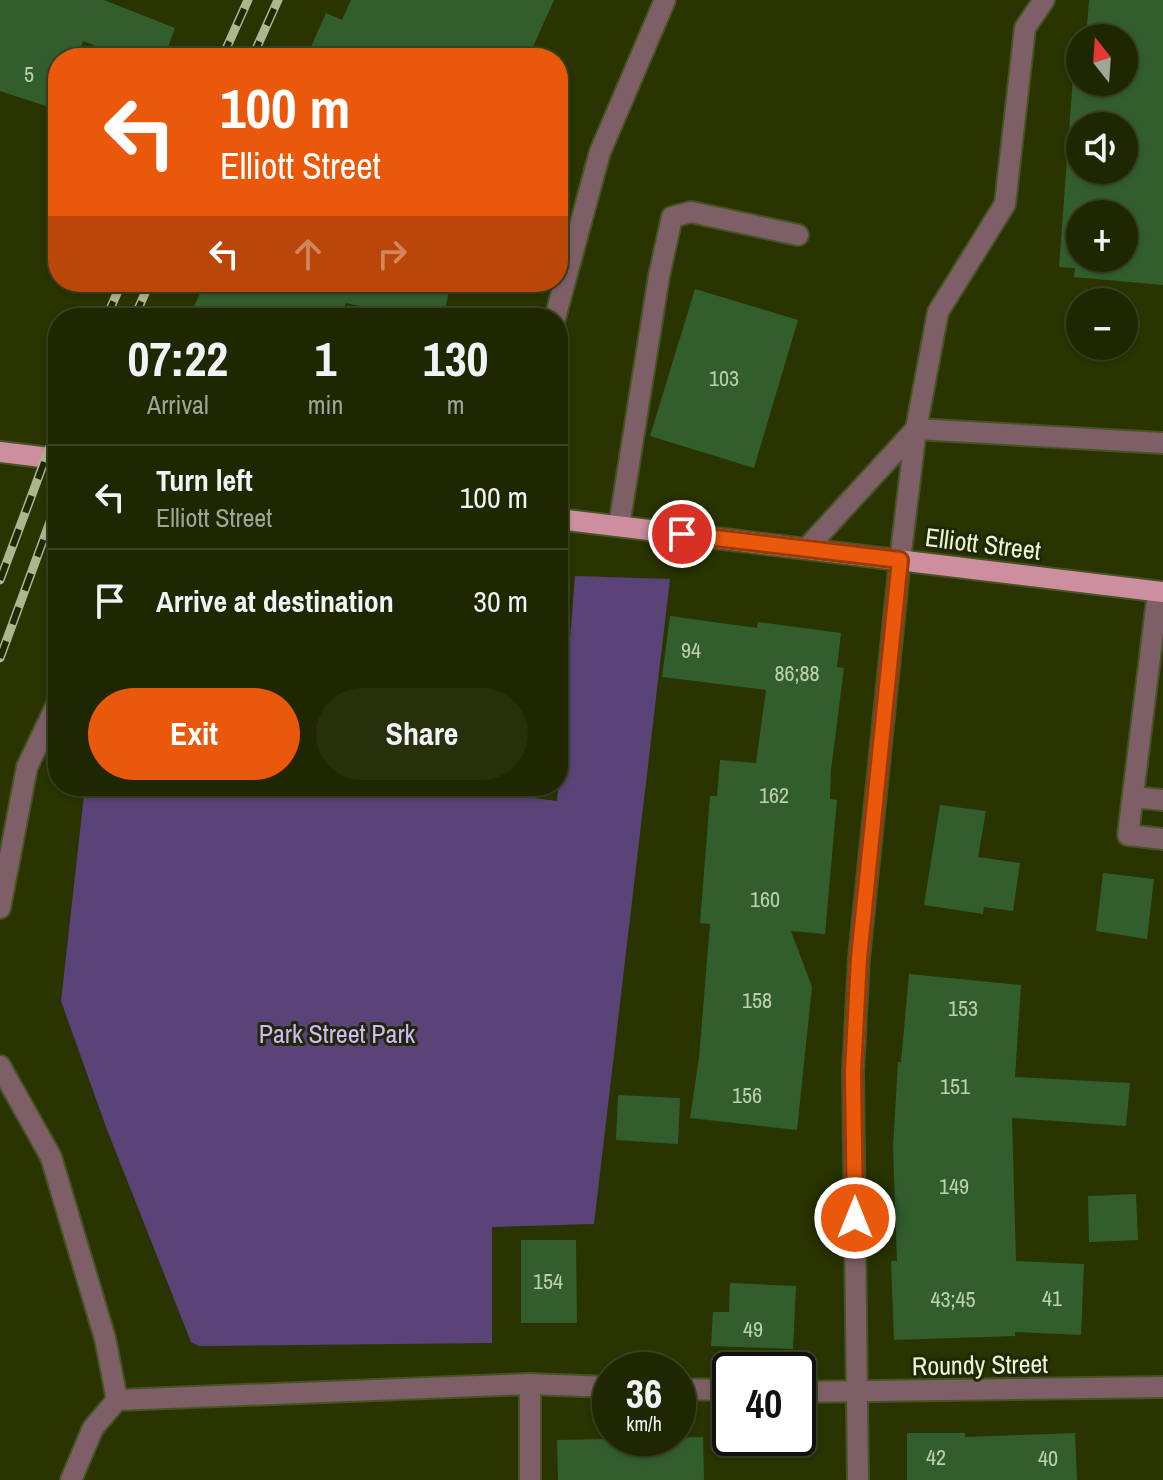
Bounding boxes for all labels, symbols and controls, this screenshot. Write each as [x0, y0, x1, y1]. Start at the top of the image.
north arrow [1066, 24, 1138, 96]
map controls [1066, 24, 1138, 360]
house number: 5 [24, 59, 34, 89]
text: 100 m [220, 70, 350, 145]
icon: left [88, 80, 192, 184]
button: sound [1066, 112, 1138, 184]
text: Elliott Street [220, 142, 381, 190]
button: + [1066, 200, 1138, 272]
icon: left [202, 232, 246, 276]
icon: ahead [286, 232, 330, 276]
icon: right [370, 232, 414, 276]
button: − [1066, 288, 1138, 360]
text: 07:22 [128, 326, 228, 391]
text: 1 [315, 326, 336, 391]
text: 130 [423, 326, 488, 391]
house number: 103 [709, 363, 739, 393]
text: Arrival [147, 387, 209, 422]
text: min [308, 387, 343, 422]
text: m [447, 387, 465, 422]
text: Turn left [156, 460, 253, 500]
icon: left [88, 475, 132, 519]
text: 100 m [460, 477, 528, 517]
text: Elliott Street [156, 500, 272, 535]
pin [648, 500, 716, 568]
icon: arrive [660, 512, 704, 556]
street label: Elliott Street [923, 519, 1043, 568]
icon: arrive [88, 579, 132, 623]
text: Arrive at destination [156, 581, 394, 621]
text: 30 m [473, 581, 528, 621]
house number: 94 [681, 635, 701, 665]
house number: 86;88 [774, 658, 820, 688]
button: Exit [88, 688, 300, 780]
button: Share [316, 688, 528, 780]
house number: 162 [759, 780, 789, 810]
house number: 160 [750, 884, 780, 914]
house number: 158 [742, 985, 772, 1015]
house number: 153 [948, 993, 978, 1023]
park label: Park Street Park [259, 1016, 416, 1051]
house number: 151 [940, 1071, 970, 1101]
house number: 156 [732, 1080, 762, 1110]
house number: 149 [939, 1171, 969, 1201]
position arrow [813, 1176, 897, 1260]
house number: 154 [533, 1266, 563, 1296]
house number: 41 [1042, 1283, 1062, 1313]
house number: 43;45 [930, 1284, 976, 1314]
house number: 49 [743, 1314, 763, 1344]
street label: Roundy Street [912, 1346, 1049, 1383]
speed limit sign: 40 [712, 1352, 816, 1456]
text: 36 [626, 1367, 662, 1420]
text: km/h [626, 1410, 662, 1437]
house number: 42 [926, 1442, 946, 1472]
house number: 40 [1038, 1443, 1058, 1473]

